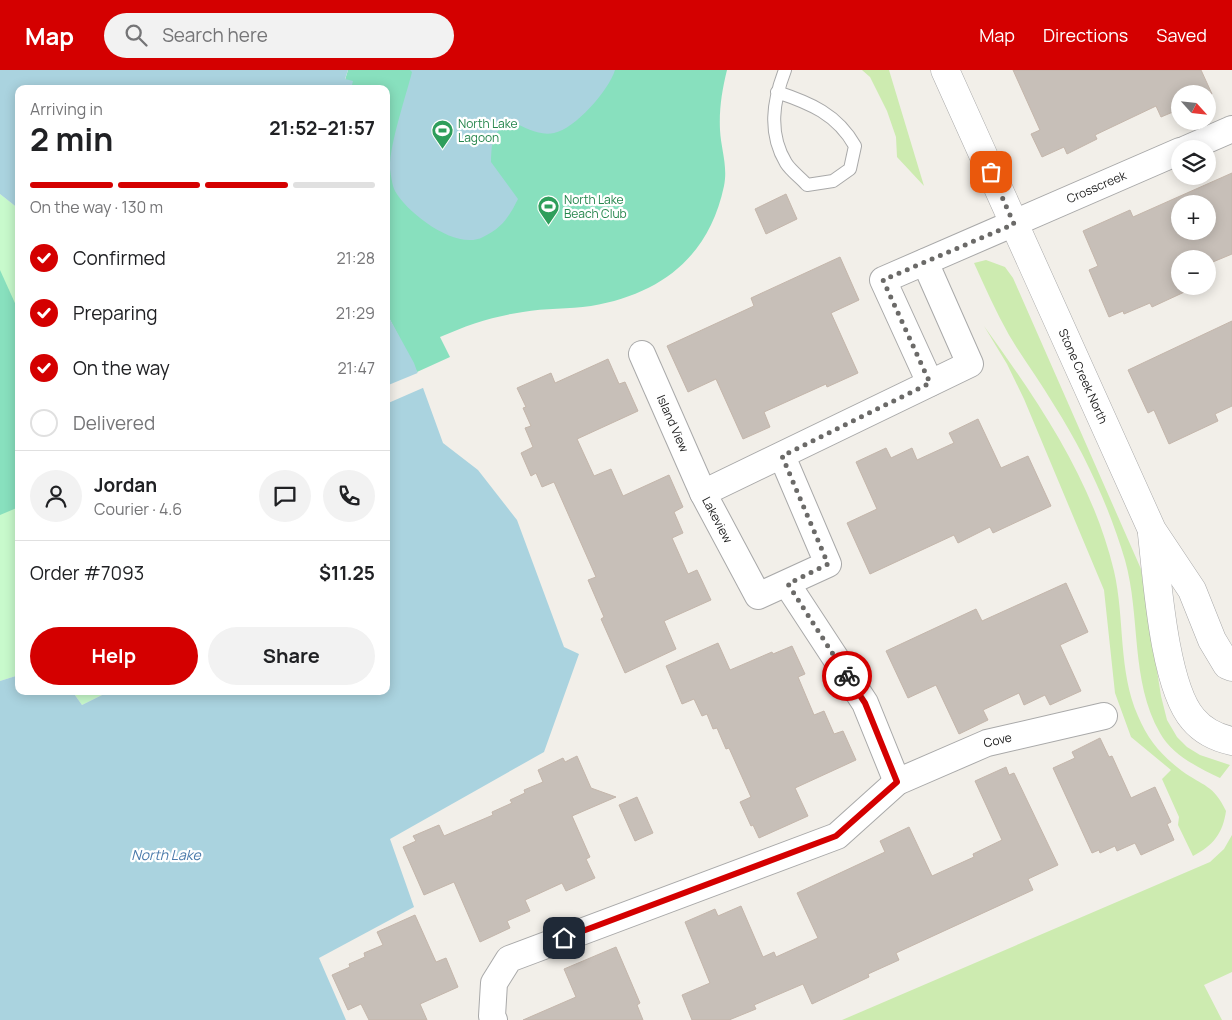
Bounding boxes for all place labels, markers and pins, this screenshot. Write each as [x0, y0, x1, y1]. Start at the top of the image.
place label: North Lake Lagoon [458, 115, 518, 146]
sports icon: North Lake Lagoon [430, 119, 454, 150]
pin [970, 151, 1012, 193]
place label: North Lake Beach Club [564, 191, 627, 222]
sports icon: North Lake Beach Club [536, 195, 560, 226]
pin [543, 917, 585, 959]

